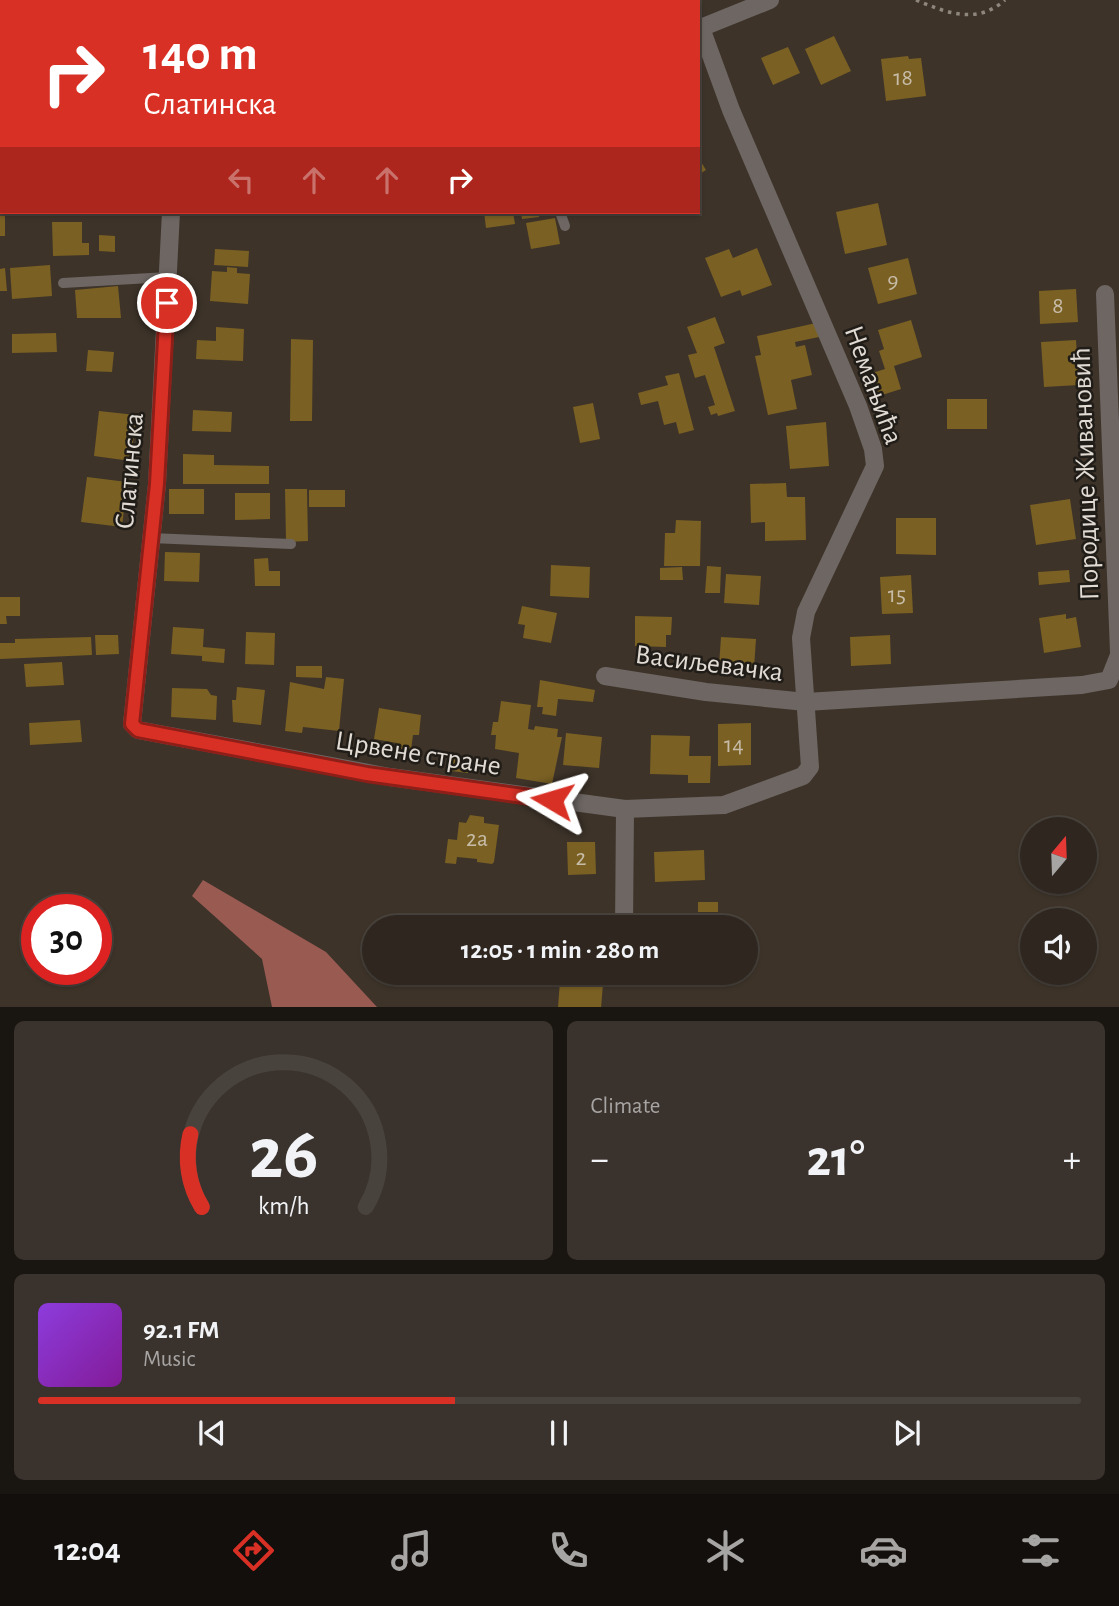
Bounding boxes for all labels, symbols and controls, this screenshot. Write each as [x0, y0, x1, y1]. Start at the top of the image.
icon: right [28, 28, 119, 119]
text: 140 m [143, 30, 258, 79]
house number: 18 [893, 66, 913, 90]
text: Слатинска [143, 88, 277, 120]
icon: left [222, 161, 260, 199]
icon: ahead [295, 161, 333, 199]
icon: ahead [368, 161, 406, 199]
icon: right [441, 161, 479, 199]
house number: 9 [887, 269, 899, 293]
pin [137, 273, 197, 333]
icon: arrive [148, 284, 186, 322]
house number: 8 [1052, 294, 1064, 318]
street label: Немањића [839, 322, 907, 448]
street label: Породице Живановић [1068, 347, 1104, 601]
street label: Слатинска [111, 411, 149, 530]
house number: 15 [888, 583, 906, 607]
street label: Васиљевачка [633, 641, 785, 687]
street label: Црвене стране [333, 727, 503, 781]
house number: 14 [724, 733, 744, 757]
position arrow [515, 763, 589, 837]
north arrow [1020, 817, 1097, 894]
map controls [1020, 817, 1097, 985]
house number: 2a [466, 827, 488, 851]
house number: 2 [576, 846, 587, 870]
speed limit sign: 30 [21, 894, 112, 985]
button: sound [1020, 908, 1097, 985]
text: 12:05 · 1 min · 280 m [461, 937, 659, 963]
text: Climate [591, 1095, 660, 1118]
text: 26 [249, 1119, 318, 1192]
text: 21° [807, 1133, 865, 1185]
text: − [591, 1141, 609, 1179]
text: + [1063, 1141, 1081, 1179]
text: km/h [257, 1193, 309, 1218]
text: 92.1 FM [143, 1317, 219, 1343]
text: Music [143, 1348, 195, 1371]
icon: previous [193, 1414, 231, 1452]
icon: pause [540, 1414, 578, 1452]
icon: next [888, 1414, 926, 1452]
icon: directions [229, 1526, 278, 1575]
icon: music [387, 1526, 436, 1575]
icon: phone [544, 1526, 593, 1575]
icon: climate [701, 1526, 750, 1575]
icon: car [859, 1526, 908, 1575]
icon: filters [1016, 1526, 1065, 1575]
text: 12:04 [54, 1534, 121, 1566]

